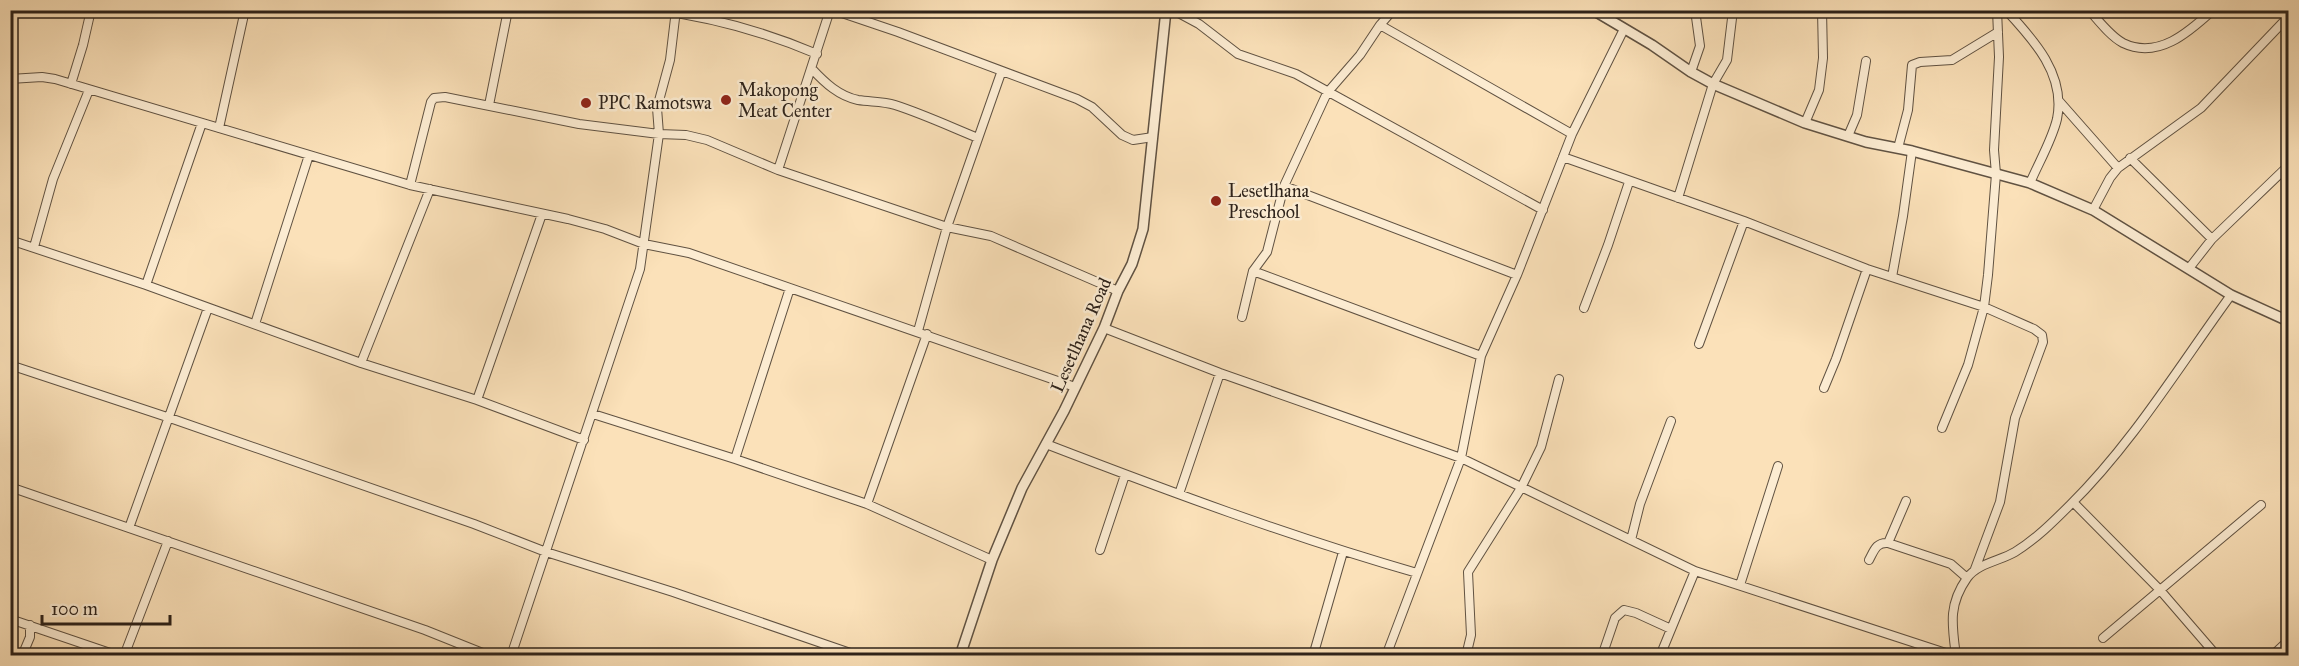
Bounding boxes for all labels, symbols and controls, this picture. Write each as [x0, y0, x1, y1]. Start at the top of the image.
place label: Makopong Meat Center [738, 79, 832, 122]
place label: PPC Ramotswa [598, 92, 712, 114]
marker: Makopong Meat Center [719, 93, 733, 107]
marker: PPC Ramotswa [579, 96, 593, 110]
place label: Lesetlhana Preschool [1228, 180, 1309, 223]
marker: Lesetlhana Preschool [1209, 194, 1223, 208]
street label: Lesetlhana Road [1046, 274, 1116, 396]
scale bar [42, 588, 170, 626]
text: 100 m [51, 598, 98, 620]

